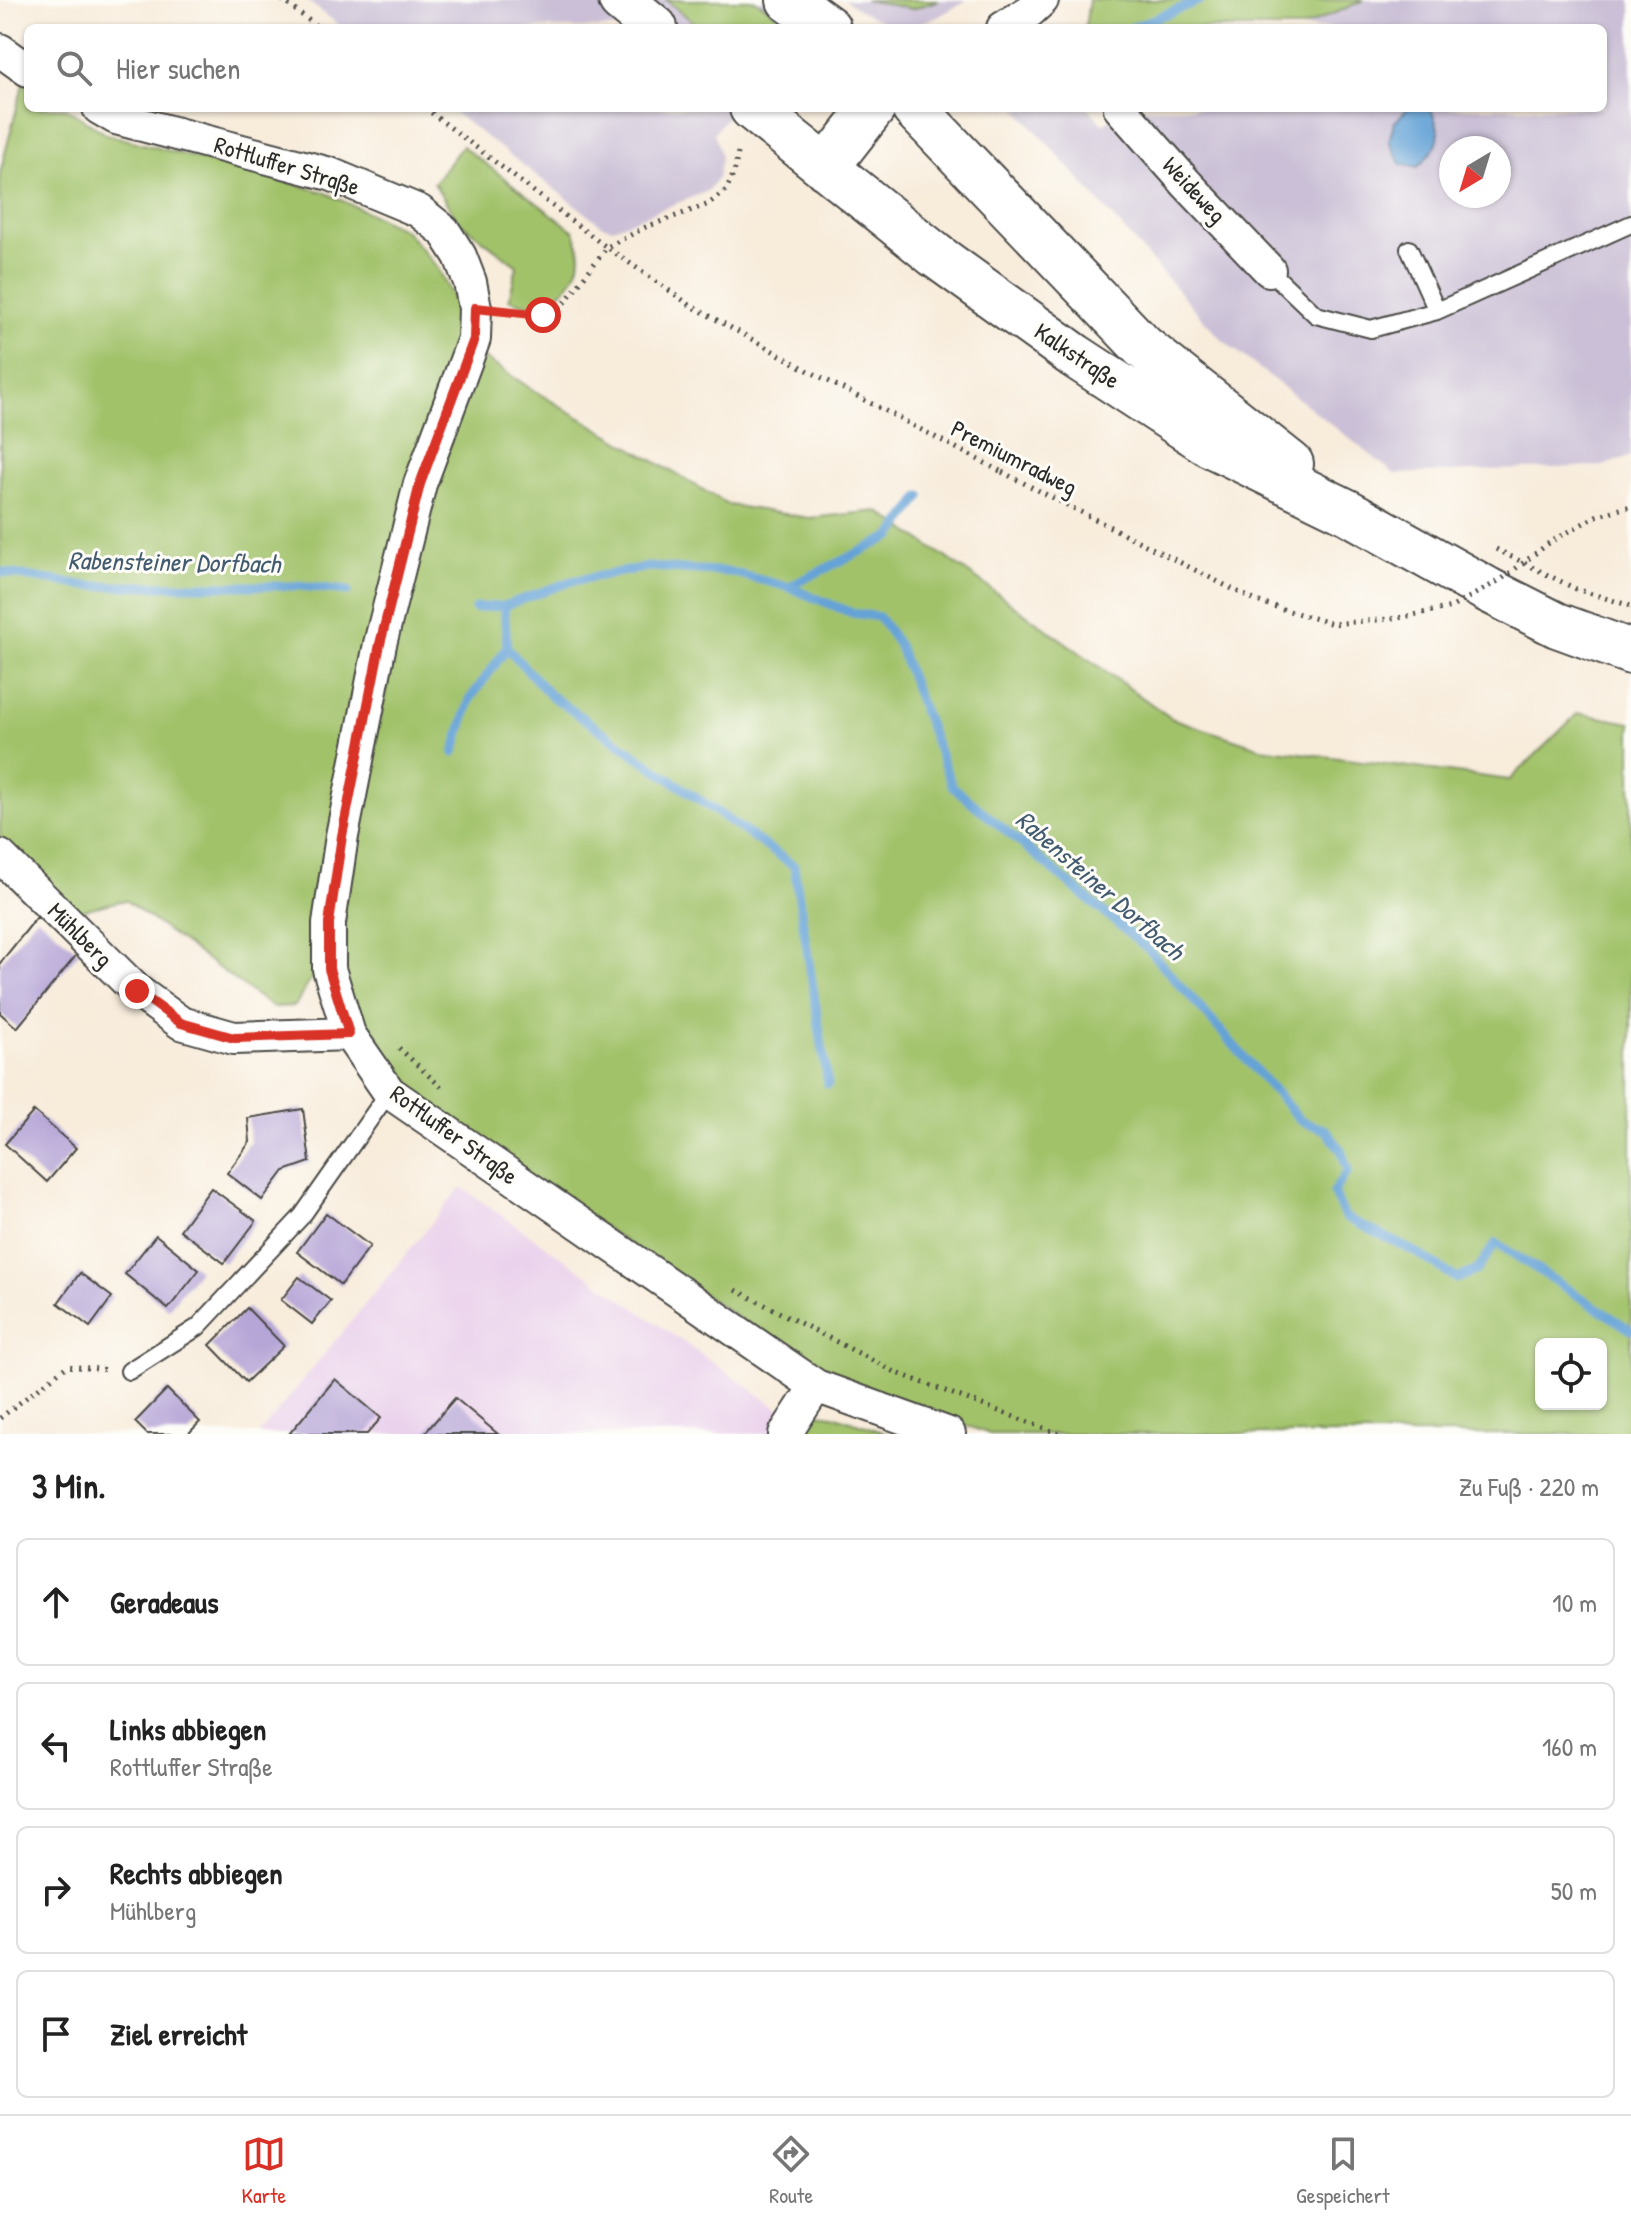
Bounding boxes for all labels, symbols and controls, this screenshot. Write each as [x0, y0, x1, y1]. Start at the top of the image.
search box [24, 24, 1607, 112]
icon: search [52, 46, 96, 90]
text: Hier suchen [116, 48, 240, 88]
street label: Rottluffer Straße [211, 128, 364, 202]
north arrow [1439, 136, 1511, 208]
street label: Weideweg [1156, 149, 1234, 229]
route start [525, 297, 561, 333]
street label: Kalkstraße [1029, 315, 1127, 396]
street label: Premiumradweg [946, 412, 1083, 503]
water label: Rabensteiner Dorfbach [68, 542, 282, 581]
water label: Rabensteiner Dorfbach [1009, 802, 1193, 969]
street label: Mühlberg [41, 895, 120, 974]
route end [119, 973, 155, 1009]
street label: Rottluffer Straße [384, 1077, 525, 1192]
map controls [1535, 1338, 1607, 1410]
button: locate [1535, 1338, 1607, 1410]
text: 3 Min. [32, 1463, 106, 1509]
text: Zu Fuß · 220 m [1459, 1469, 1599, 1504]
icon: ahead [34, 1580, 78, 1624]
text: Geradeaus [110, 1582, 219, 1622]
text: 10 m [1552, 1585, 1597, 1620]
text: Links abbiegen [110, 1709, 266, 1749]
icon: left [34, 1724, 78, 1768]
text: 160 m [1542, 1729, 1597, 1764]
text: Rottluffer Straße [110, 1749, 273, 1784]
text: Rechts abbiegen [110, 1853, 283, 1893]
icon: right [34, 1868, 78, 1912]
text: 50 m [1551, 1873, 1597, 1908]
text: Mühlberg [110, 1893, 196, 1928]
icon: arrive [34, 2012, 78, 2056]
text: Ziel erreicht [110, 2014, 247, 2054]
tab: Karte [241, 2132, 286, 2210]
tab: Route [769, 2132, 813, 2210]
tab: Gespeichert [1296, 2132, 1390, 2210]

